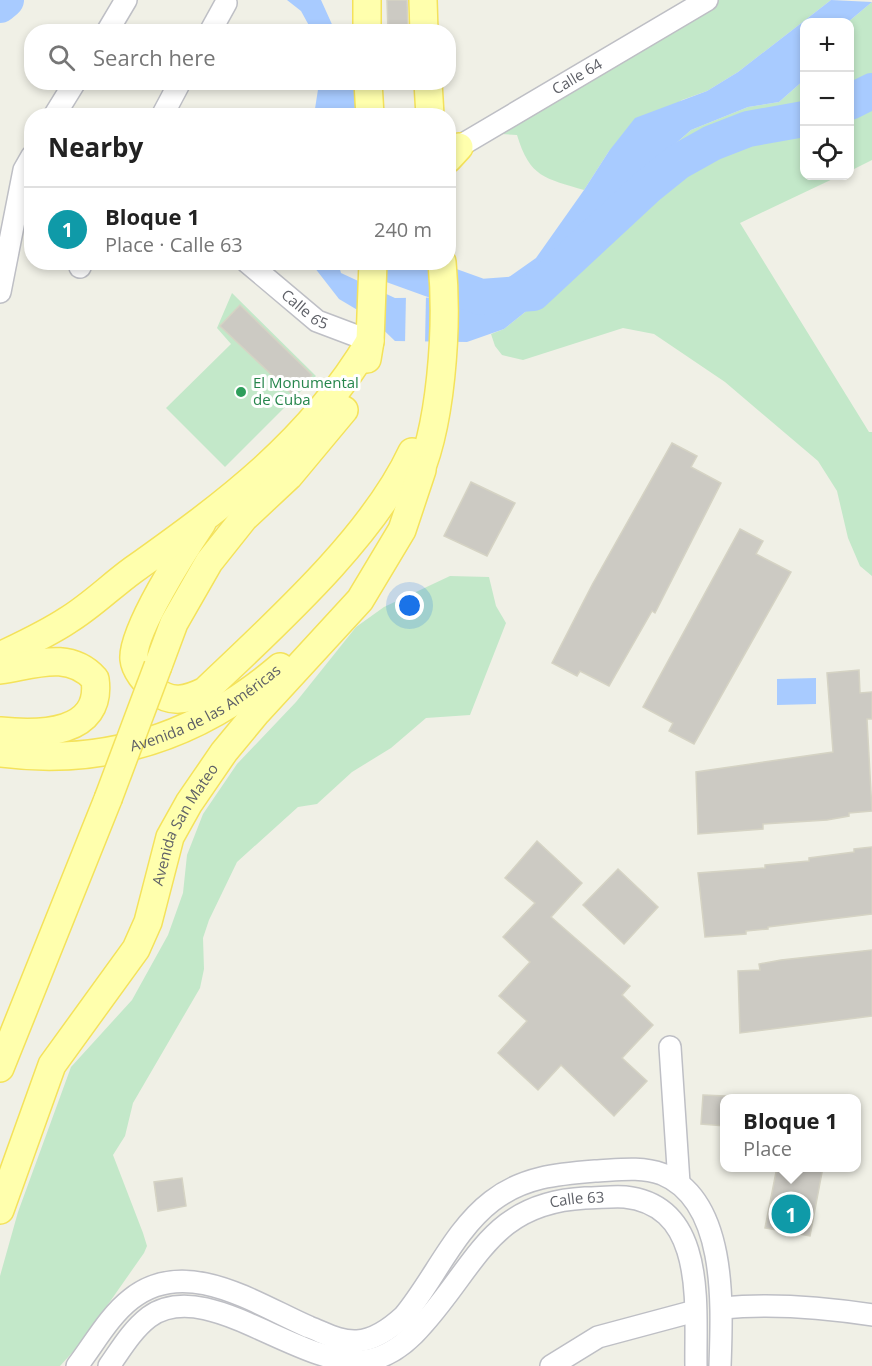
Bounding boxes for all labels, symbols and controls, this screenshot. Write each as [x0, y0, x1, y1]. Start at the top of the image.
map controls [800, 18, 854, 180]
button: + [800, 18, 854, 72]
search box [24, 24, 456, 90]
icon: search [45, 41, 78, 74]
text: Search here [93, 42, 216, 72]
street label: Calle 64 [548, 53, 606, 98]
button: − [800, 72, 854, 126]
button: locate [800, 126, 854, 180]
text: Nearby [48, 129, 143, 165]
text: Bloque 1 [105, 201, 200, 231]
text: 1 [62, 216, 73, 243]
text: 240 m [374, 216, 432, 243]
text: Place · Calle 63 [105, 231, 243, 258]
street label: Calle 65 [278, 284, 331, 333]
place label: El Monumental de Cuba [253, 372, 359, 409]
marker: El Monumental de Cuba [234, 385, 248, 399]
your location [395, 591, 424, 620]
street label: Avenida de las Américas [128, 660, 284, 755]
street label: Avenida San Mateo [147, 759, 222, 887]
popup [720, 1094, 861, 1172]
text: Bloque 1 [743, 1105, 838, 1135]
text: Place [743, 1135, 792, 1162]
street label: Calle 63 [547, 1186, 605, 1212]
pin: 1 [772, 1192, 810, 1236]

